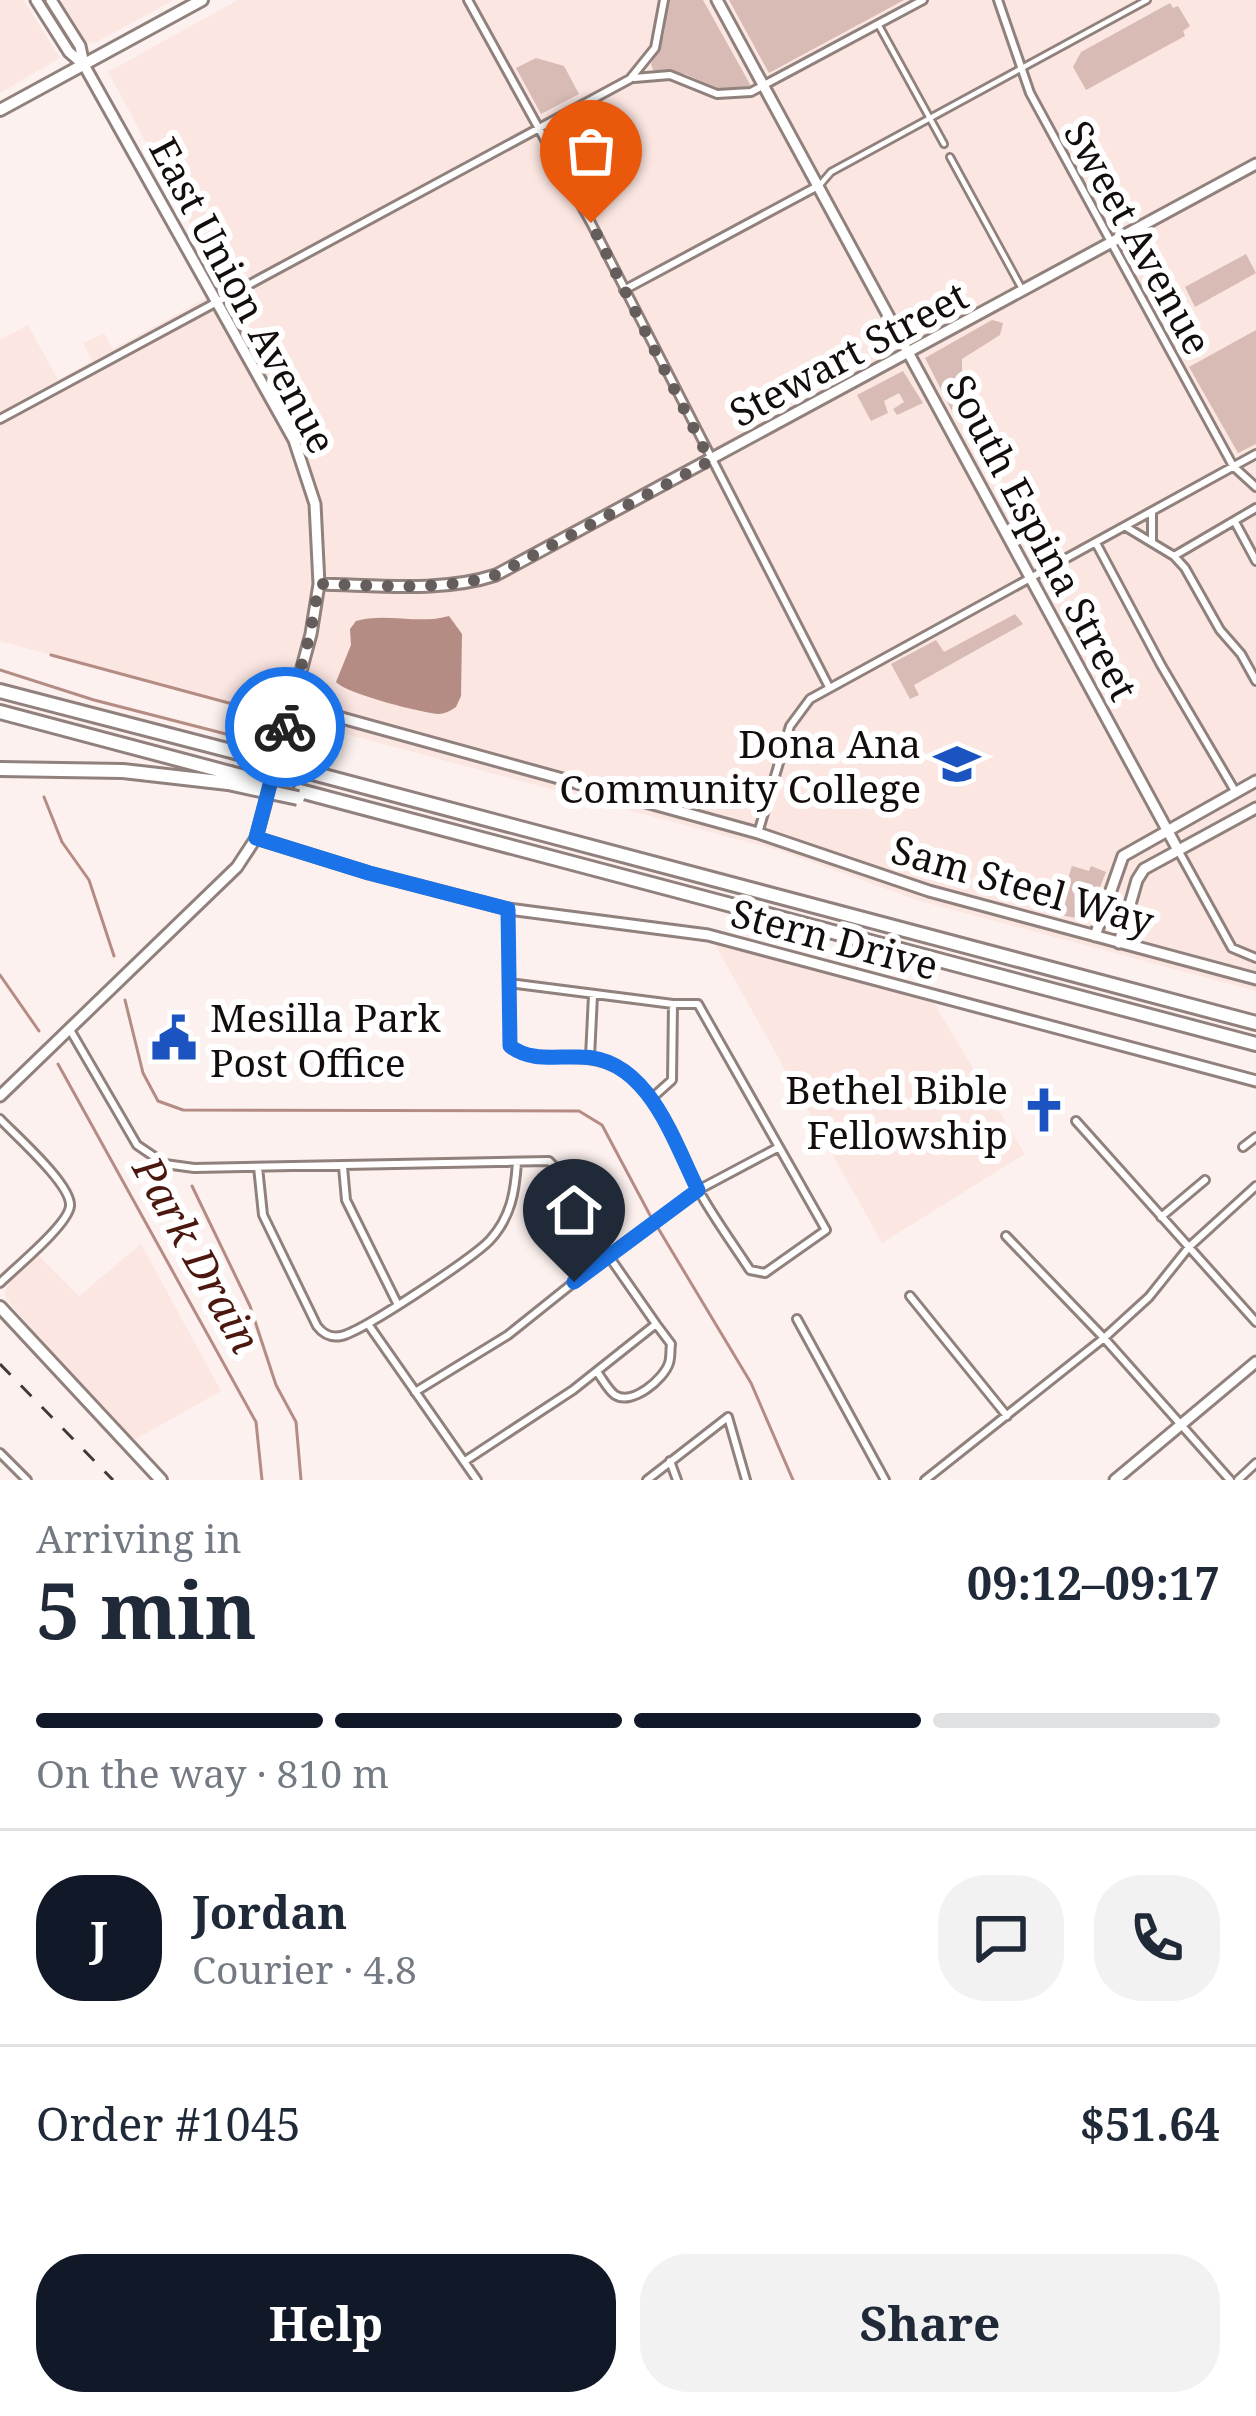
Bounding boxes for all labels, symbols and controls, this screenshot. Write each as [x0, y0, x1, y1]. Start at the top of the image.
pin [540, 100, 642, 223]
street label: Sweet Avenue [1053, 111, 1225, 363]
icon: bag [558, 118, 624, 184]
street label: East Union Avenue [138, 128, 350, 462]
street label: Stewart Street [720, 268, 976, 438]
street label: South Espina Street [935, 365, 1151, 709]
courier [225, 667, 345, 787]
icon: bike [252, 694, 318, 760]
place label: Dona Ana Community College [559, 716, 921, 814]
school or university icon: Dona Ana Community College [932, 739, 982, 789]
street label: Sam Steel Way [886, 821, 1161, 947]
street label: Stern Drive [726, 885, 944, 991]
place label: Mesilla Park Post Office [210, 990, 441, 1088]
public building icon: Mesilla Park Post Office [149, 1013, 199, 1063]
place label: Bethel Bible Fellowship [785, 1062, 1008, 1160]
church icon: Bethel Bible Fellowship [1019, 1085, 1069, 1135]
water label: Park Drain [120, 1145, 275, 1362]
pin [523, 1159, 625, 1282]
icon: home [541, 1177, 607, 1243]
text: Arriving in [36, 1511, 242, 1564]
text: 09:12–09:17 [967, 1552, 1220, 1613]
text: 5 min [36, 1556, 257, 1662]
text: On the way · 810 m [36, 1746, 389, 1799]
button: chat [938, 1875, 1064, 2001]
button: phone [1094, 1875, 1220, 2001]
text: Jordan [192, 1881, 347, 1942]
text: J [90, 1907, 108, 1968]
text: Courier · 4.8 [192, 1942, 417, 1995]
text: Order #1045 [36, 2093, 301, 2154]
text: $51.64 [1080, 2093, 1220, 2154]
button: Help [36, 2254, 616, 2392]
button: Share [640, 2254, 1220, 2392]

